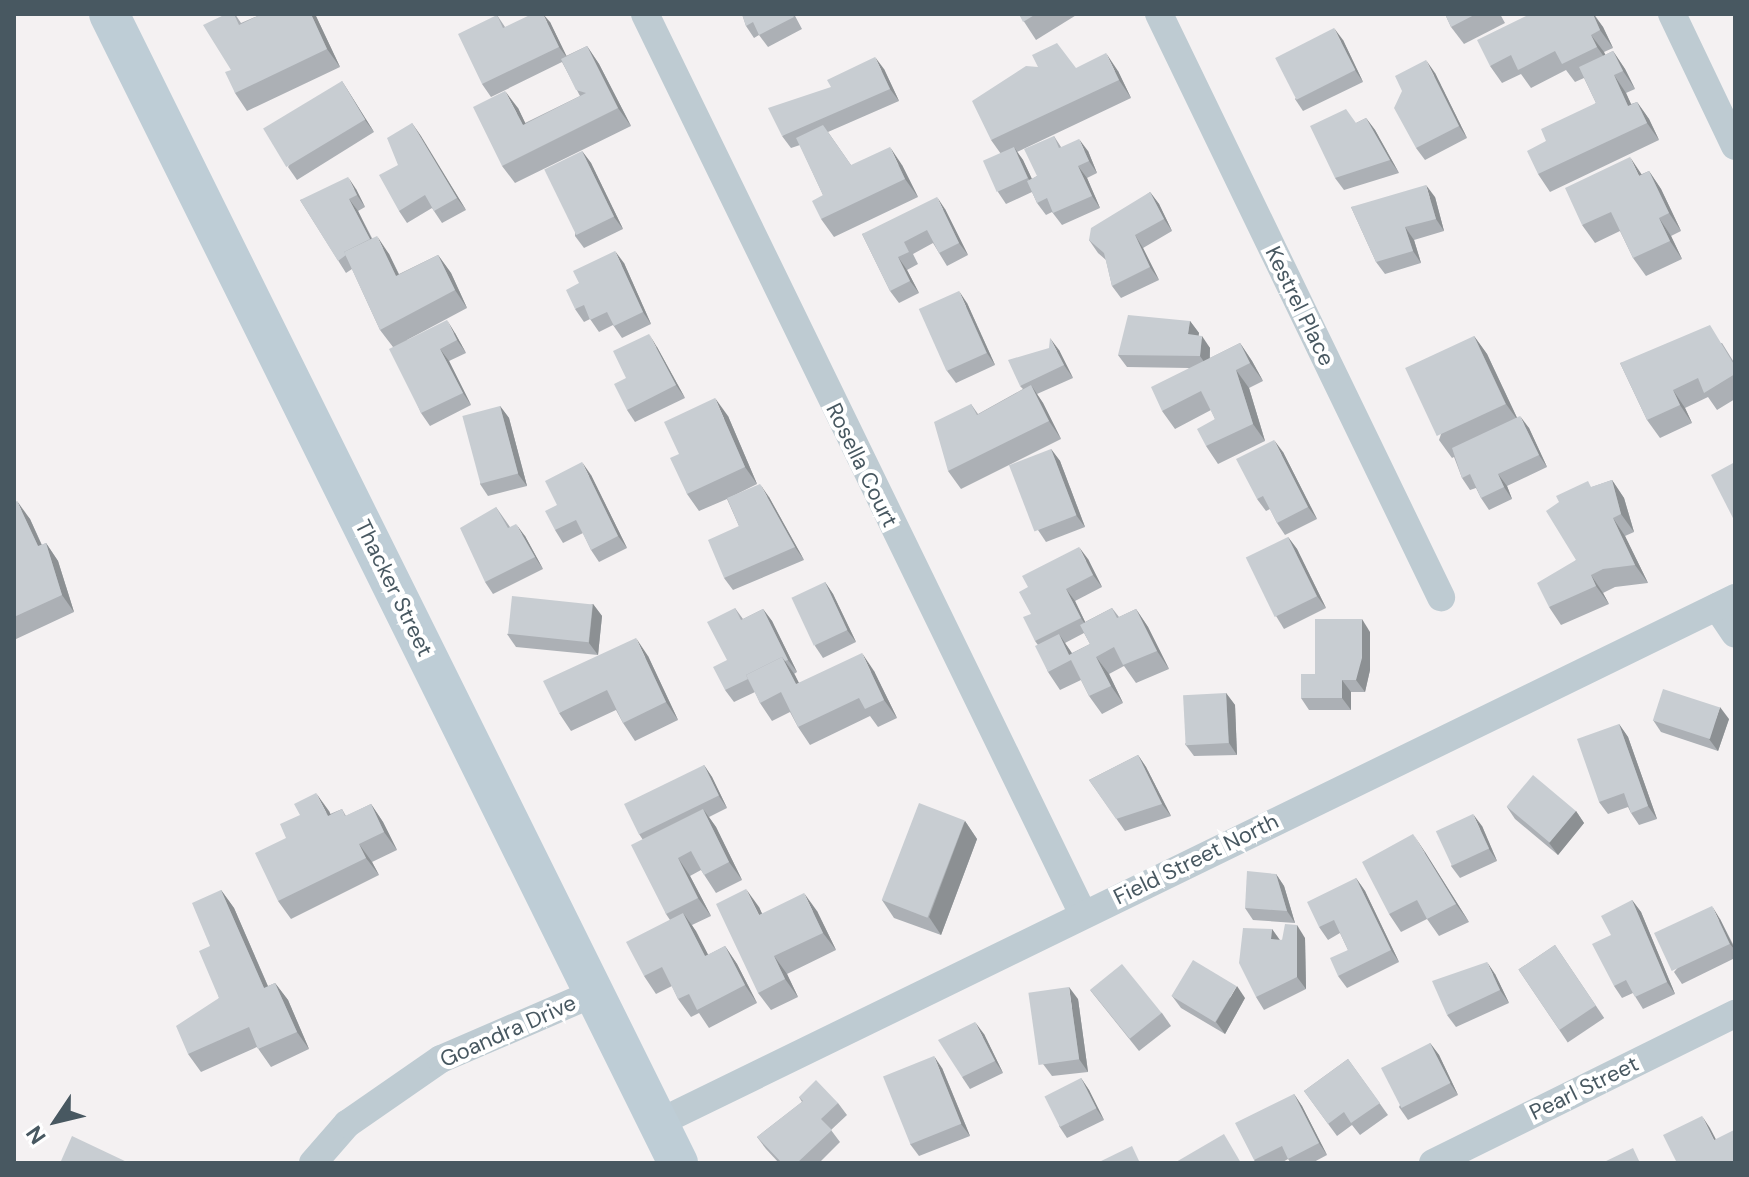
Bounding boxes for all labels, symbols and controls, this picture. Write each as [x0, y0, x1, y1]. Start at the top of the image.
street label: Kestrel Place [1260, 242, 1340, 370]
street label: Rosella Court [821, 399, 903, 531]
street label: Thacker Street [350, 515, 438, 661]
street label: Field Street North [1109, 808, 1283, 910]
street label: Goandra Drive [436, 989, 580, 1073]
street label: Pearl Street [1525, 1050, 1643, 1126]
north arrow [16, 1081, 96, 1161]
text: N [19, 1120, 52, 1150]

